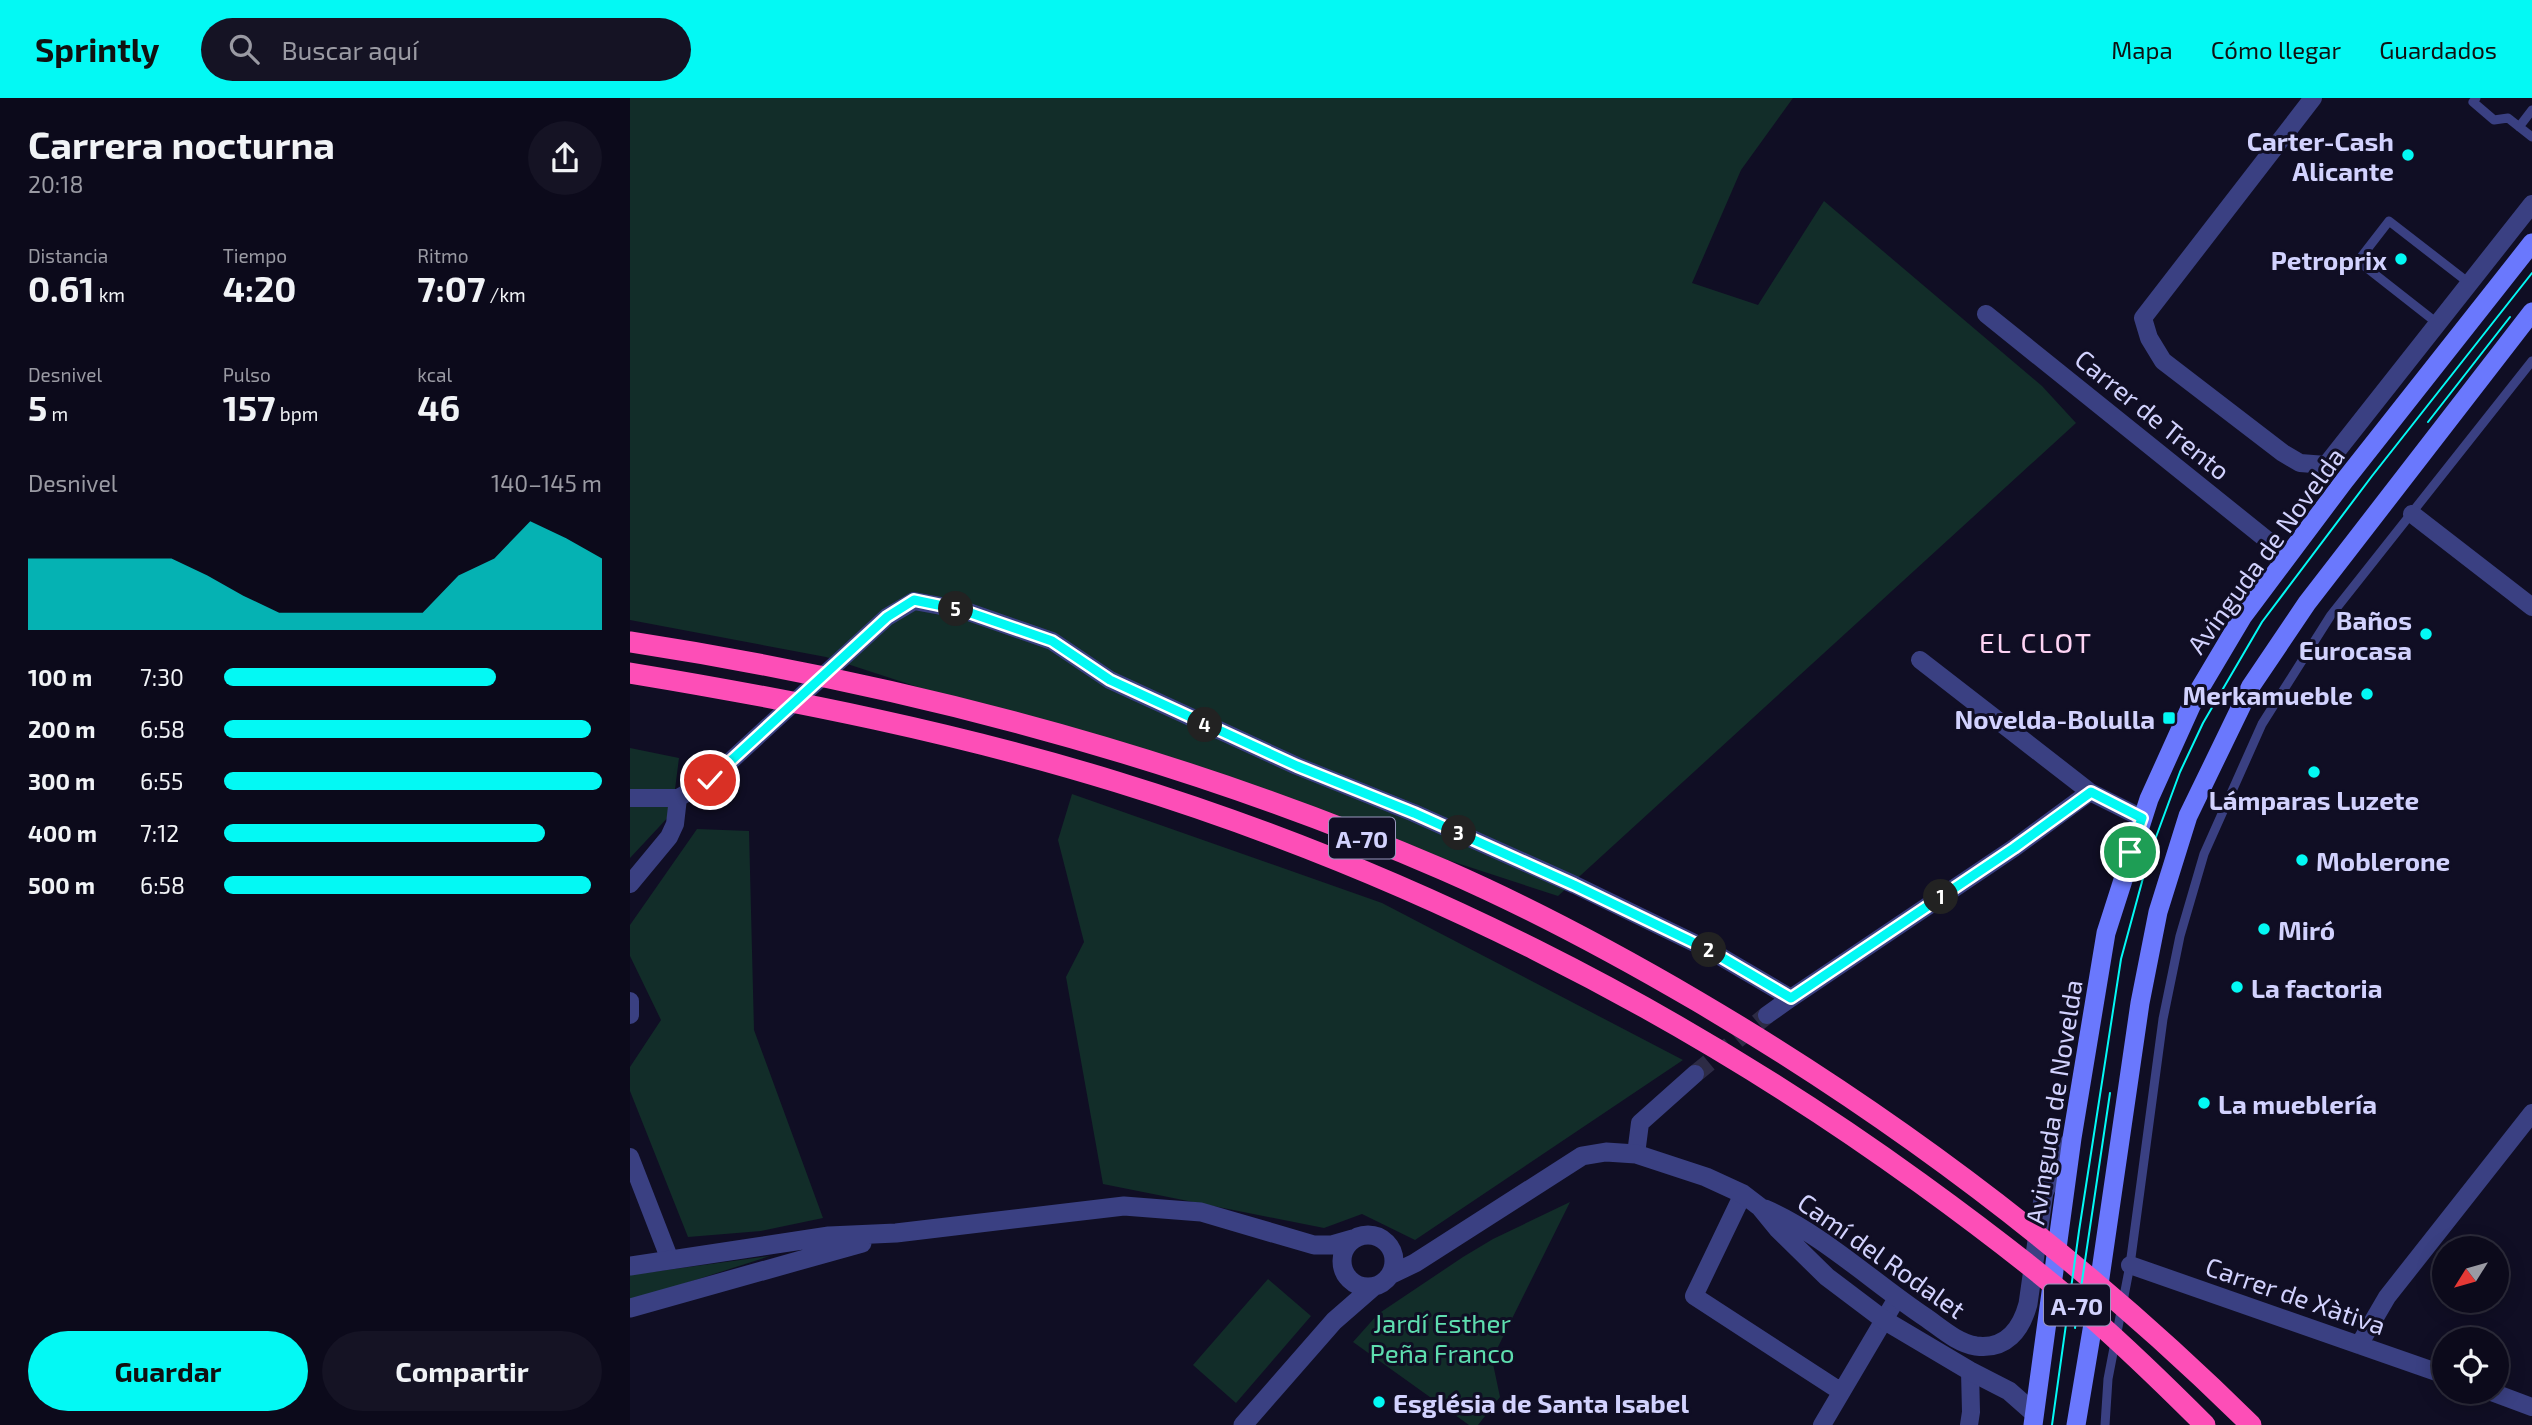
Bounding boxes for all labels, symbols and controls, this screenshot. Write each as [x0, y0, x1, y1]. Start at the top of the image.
search box [201, 18, 691, 81]
text: Sprintly [35, 29, 159, 69]
icon: search [225, 30, 263, 68]
text: Buscar aquí [281, 34, 419, 65]
text: Mapa [2111, 35, 2173, 64]
text: Cómo llegar [2211, 35, 2341, 64]
text: Guardados [2379, 35, 2497, 64]
text: Carrera nocturna [28, 121, 335, 167]
button: share [528, 121, 602, 195]
place label: Carter-Cash Alicante [2247, 125, 2394, 186]
marker: Carter-Cash Alicante [2400, 147, 2416, 163]
text: 20:18 [28, 170, 83, 198]
text: Distancia [28, 244, 108, 267]
text: Tiempo [223, 244, 287, 267]
text: Ritmo [417, 244, 468, 267]
place label: Petroprix [2271, 244, 2387, 275]
marker: Petroprix [2393, 251, 2409, 267]
text: 0.61 [28, 267, 94, 309]
text: 4:20 [223, 267, 296, 309]
text: 7:07 [417, 267, 485, 309]
text: km [94, 283, 125, 306]
text: /km [485, 283, 526, 306]
street label: Carrer de Trento [2069, 342, 2237, 486]
text: Desnivel [28, 363, 102, 386]
text: Pulso [223, 363, 271, 386]
text: kcal [417, 363, 452, 386]
text: 5 [28, 386, 47, 428]
text: 157 [223, 386, 276, 428]
text: 46 [417, 386, 460, 428]
text: m [47, 402, 68, 425]
text: bpm [276, 402, 318, 425]
street label: Avinguda de Novelda [2180, 441, 2350, 659]
text: Desnivel [28, 469, 118, 497]
text: 140–145 m [491, 469, 602, 497]
pin: 5 [938, 592, 974, 626]
text: 5 [950, 597, 961, 620]
place label: Baños Eurocasa [2299, 604, 2412, 665]
district label: EL CLOT [1979, 625, 2093, 659]
marker: Baños Eurocasa [2418, 626, 2434, 642]
text: 100 m [28, 663, 92, 691]
text: 7:30 [140, 663, 184, 691]
place label: Merkamueble [2182, 679, 2353, 710]
marker: Merkamueble [2359, 686, 2375, 702]
place label: Novelda-Bolulla [1955, 703, 2155, 734]
pin: 4 [1188, 708, 1222, 742]
marker: Novelda-Bolulla [2161, 710, 2177, 726]
text: 4 [1198, 713, 1211, 736]
text: 200 m [28, 715, 96, 743]
text: 6:58 [140, 715, 185, 743]
pin [680, 750, 740, 810]
icon: check [691, 761, 729, 799]
marker: Lámparas Luzete [2306, 764, 2322, 780]
text: 300 m [28, 767, 95, 795]
text: 6:55 [140, 767, 183, 795]
place label: Lámparas Luzete [2209, 784, 2419, 815]
pin: 3 [1442, 816, 1476, 850]
road number: A-70 [1329, 818, 1395, 858]
text: 400 m [28, 819, 97, 847]
text: 7:12 [140, 819, 179, 847]
text: 3 [1453, 821, 1464, 844]
pin [2100, 822, 2160, 882]
icon: arrive [2111, 833, 2149, 871]
place label: Moblerone [2316, 845, 2450, 876]
marker: Moblerone [2294, 852, 2310, 868]
text: 500 m [28, 871, 95, 899]
text: 6:58 [140, 871, 185, 899]
pin: 1 [1924, 880, 1958, 914]
text: 1 [1936, 885, 1945, 908]
place label: Miró [2278, 914, 2335, 945]
marker: Miró [2256, 921, 2272, 937]
pin: 2 [1692, 932, 1726, 968]
text: 2 [1703, 938, 1714, 961]
place label: La factoria [2251, 972, 2383, 1003]
street label: Avinguda de Novelda [2018, 977, 2088, 1227]
marker: La factoria [2229, 979, 2245, 995]
place label: La mueblería [2218, 1088, 2377, 1119]
marker: La mueblería [2196, 1095, 2212, 1111]
street label: Camí del Rodalet [1792, 1186, 1972, 1324]
north arrow [2432, 1236, 2510, 1312]
map controls [2432, 1236, 2509, 1404]
street label: Carrer de Xàtiva [2202, 1250, 2390, 1340]
road number: A-70 [2044, 1284, 2110, 1325]
park label: Jardí Esther Peña Franco [1370, 1307, 1514, 1368]
button: locate [2432, 1327, 2509, 1404]
button: Guardar [28, 1331, 308, 1411]
button: Compartir [322, 1331, 602, 1411]
place label: Església de Santa Isabel [1393, 1387, 1689, 1418]
marker: Església de Santa Isabel [1371, 1394, 1387, 1410]

